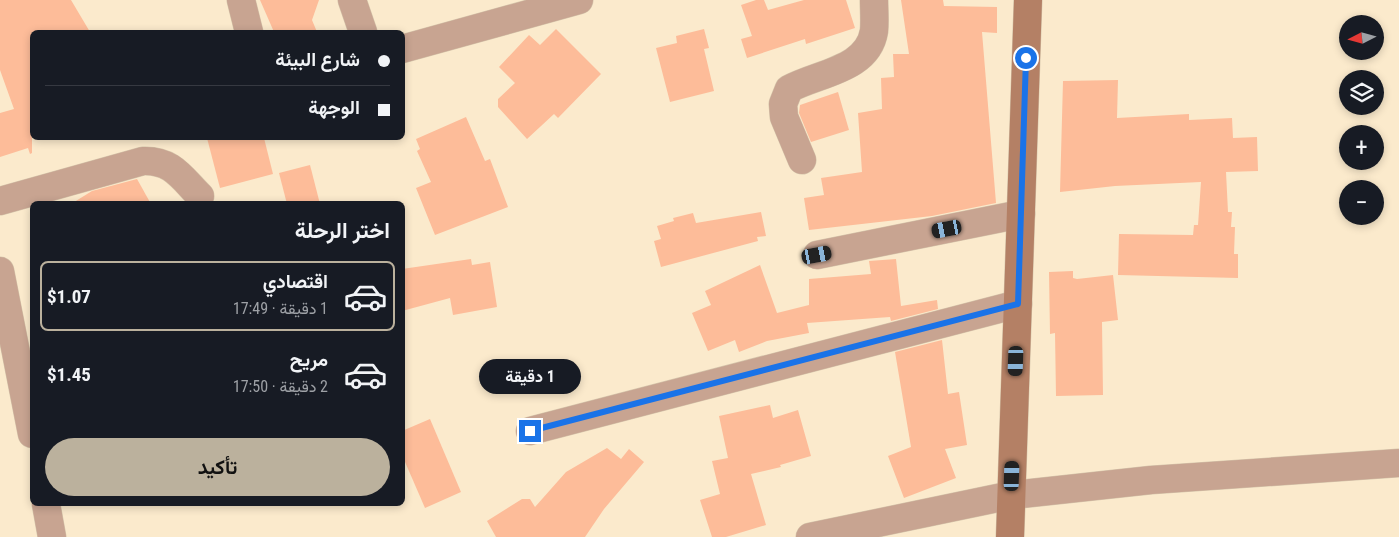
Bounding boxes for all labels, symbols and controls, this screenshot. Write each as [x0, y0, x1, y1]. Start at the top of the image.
north arrow [1339, 15, 1384, 60]
map controls [1339, 15, 1384, 225]
route start [1015, 47, 1037, 69]
text: شارع البيئة [275, 48, 360, 71]
button: layers [1339, 70, 1384, 115]
text: الوجهة [308, 96, 360, 119]
button: + [1339, 125, 1384, 170]
button: − [1339, 180, 1384, 225]
text: اختر الرحلة [295, 218, 390, 243]
car [930, 219, 963, 239]
car [800, 245, 833, 265]
text: اقتصادي [263, 270, 328, 293]
icon: car [343, 274, 388, 319]
text: $1.07 [47, 285, 91, 308]
text: 1 دقيقة · 17:49 [233, 299, 328, 318]
car [1007, 346, 1024, 376]
text: مريح [290, 348, 328, 371]
icon: car [343, 352, 388, 397]
callout: 1 دقيقة [479, 358, 581, 394]
text: $1.45 [47, 363, 91, 386]
text: 1 دقيقة [505, 367, 555, 386]
text: 2 دقيقة · 17:50 [233, 377, 328, 396]
route end [519, 420, 541, 442]
button: تأكيد [45, 438, 390, 496]
car [1003, 461, 1020, 491]

